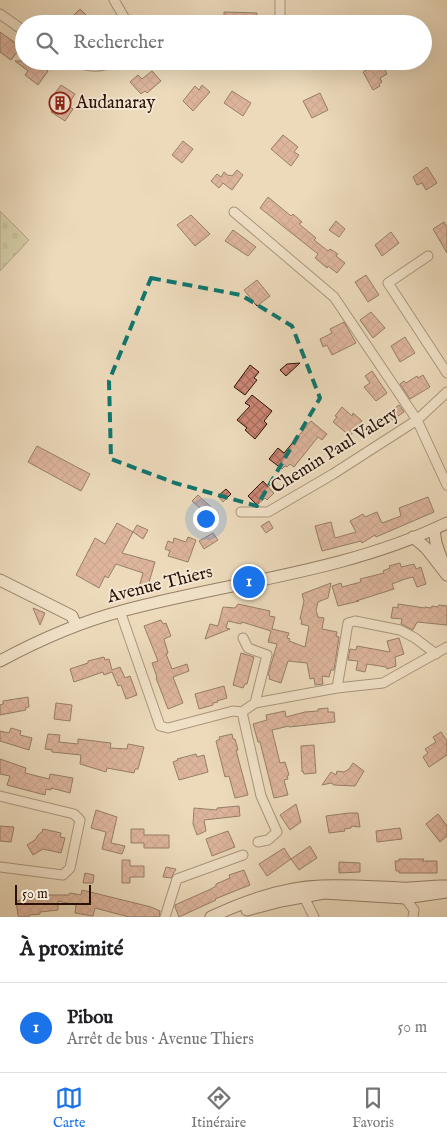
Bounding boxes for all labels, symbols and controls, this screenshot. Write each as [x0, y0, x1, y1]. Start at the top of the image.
search box [15, 15, 432, 70]
icon: search [33, 29, 61, 57]
text: Rechercher [73, 31, 164, 55]
building icon: Audanaray [48, 91, 72, 115]
place label: Audanaray [75, 92, 155, 115]
street label: Chemin Paul Valery [267, 402, 403, 499]
your location [193, 506, 219, 532]
street label: Avenue Thiers [104, 561, 215, 609]
pin: 1 [233, 563, 265, 601]
scale bar [15, 882, 91, 905]
text: 50 m [22, 885, 48, 903]
text: À proximité [20, 936, 123, 963]
text: Pibou [67, 1006, 113, 1030]
text: 1 [33, 1018, 39, 1038]
text: 50 m [398, 1018, 427, 1038]
text: Arrêt de bus · Avenue Thiers [67, 1030, 254, 1050]
tab: Carte [53, 1084, 85, 1132]
tab: Itinéraire [191, 1084, 246, 1132]
tab: Favoris [352, 1084, 394, 1132]

